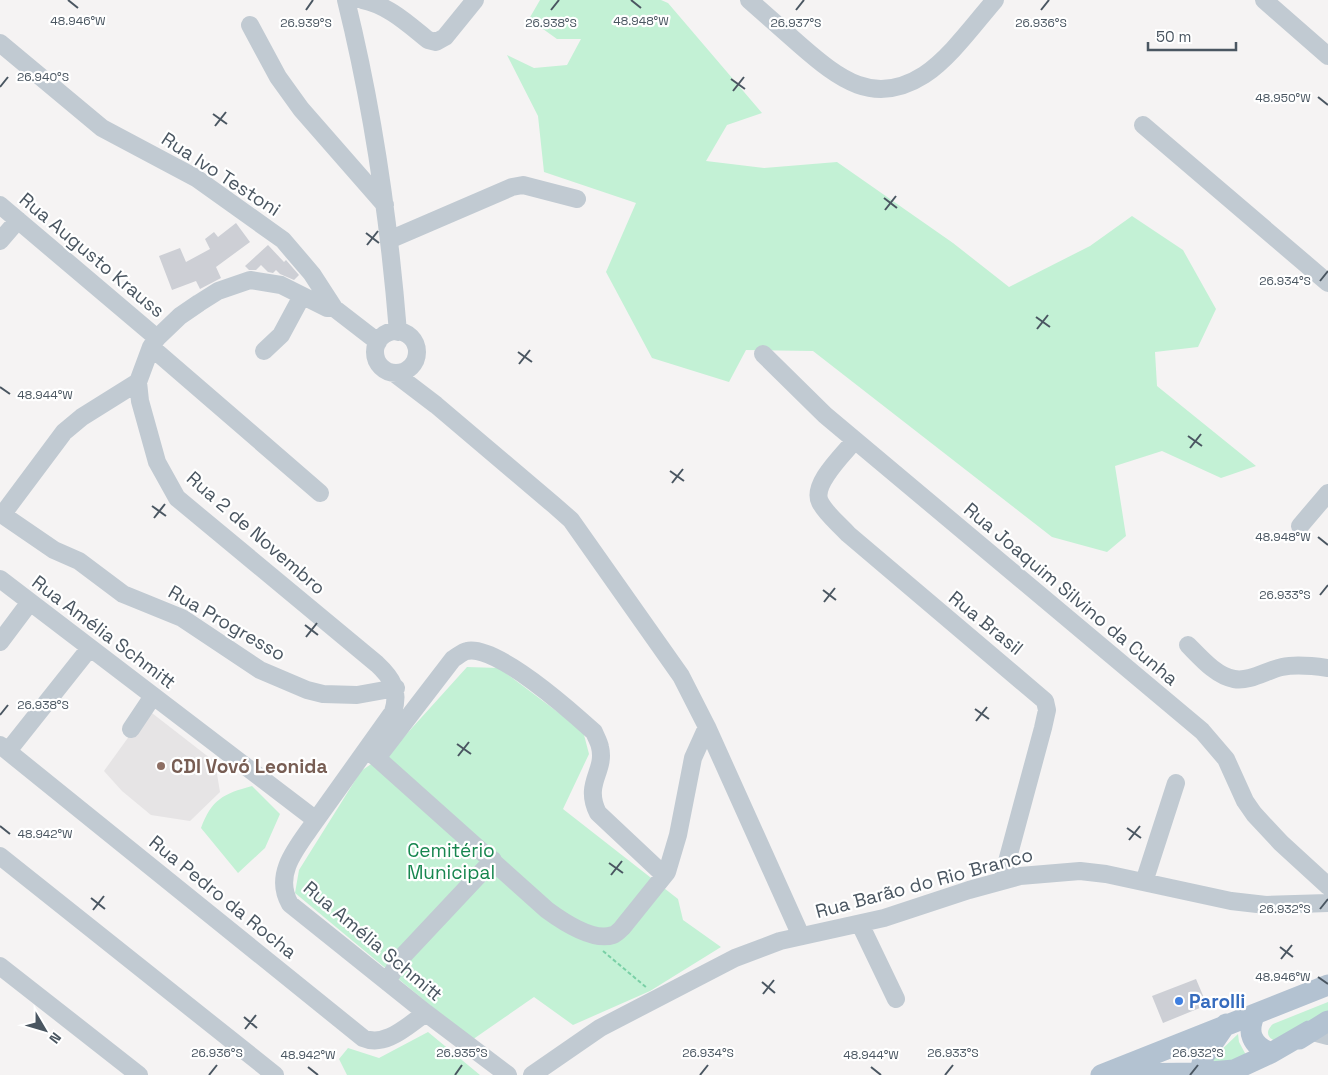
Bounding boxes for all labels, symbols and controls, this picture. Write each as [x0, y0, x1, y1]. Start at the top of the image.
text: 48.946°W [50, 13, 106, 29]
text: 48.948°W [613, 13, 669, 29]
text: 26.939°S [280, 15, 332, 31]
text: 26.938°S [525, 15, 577, 31]
text: 26.937°S [771, 15, 821, 31]
text: 26.936°S [1015, 15, 1067, 31]
scale bar [1148, 20, 1236, 52]
text: 50 m [1156, 27, 1191, 46]
text: 26.940°S [17, 69, 69, 85]
text: 48.950°W [1255, 90, 1311, 106]
street label: Rua Ivo Testoni [157, 126, 285, 222]
street label: Rua Augusto Krauss [14, 187, 170, 323]
text: 26.934°S [1259, 273, 1311, 289]
text: 48.944°W [17, 387, 73, 403]
street label: Rua 2 de Novembro [181, 466, 331, 600]
street label: Rua Joaquim Silvino da Cunha [959, 497, 1183, 691]
text: 48.948°W [1255, 529, 1311, 545]
street label: Rua Amélia Schmitt [27, 570, 181, 694]
street label: Rua Progresso [164, 579, 290, 667]
street label: Rua Brasil [944, 585, 1028, 661]
text: 26.933°S [1259, 587, 1311, 603]
text: 26.938°S [17, 697, 69, 713]
place label: CDI Vovó Leonida [171, 754, 327, 779]
marker: CDI Vovó Leonida [155, 760, 167, 772]
text: 48.942°W [17, 826, 73, 842]
street label: Rua Pedro da Rocha [144, 830, 302, 964]
park label: Cemitério Municipal [407, 838, 495, 885]
street label: Rua Barão do Rio Branco [812, 842, 1036, 924]
street label: Rua Amélia Schmitt [298, 875, 448, 1007]
text: 26.932°S [1259, 901, 1311, 917]
text: 48.946°W [1255, 969, 1311, 985]
place label: Parolli [1189, 989, 1245, 1014]
marker: Parolli [1173, 995, 1185, 1007]
north arrow [20, 1005, 70, 1055]
text: N [45, 1029, 65, 1047]
text: 26.936°S [191, 1045, 243, 1061]
text: 26.935°S [436, 1045, 488, 1061]
text: 26.934°S [682, 1045, 734, 1061]
text: 26.933°S [927, 1045, 979, 1061]
text: 26.932°S [1172, 1045, 1224, 1061]
text: 48.942°W [280, 1047, 336, 1063]
text: 48.944°W [843, 1047, 899, 1063]

